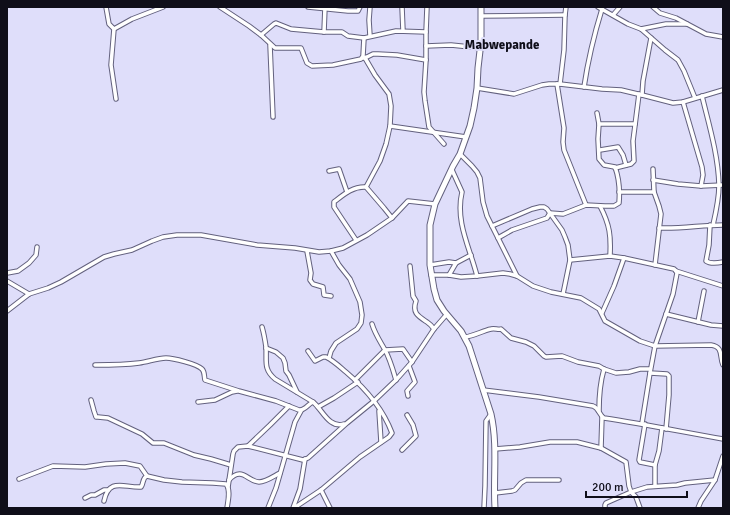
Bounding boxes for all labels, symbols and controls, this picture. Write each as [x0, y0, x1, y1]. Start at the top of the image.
district label: Mabwepande [465, 37, 540, 53]
scale bar [586, 473, 687, 499]
text: 200 m [592, 480, 624, 495]

